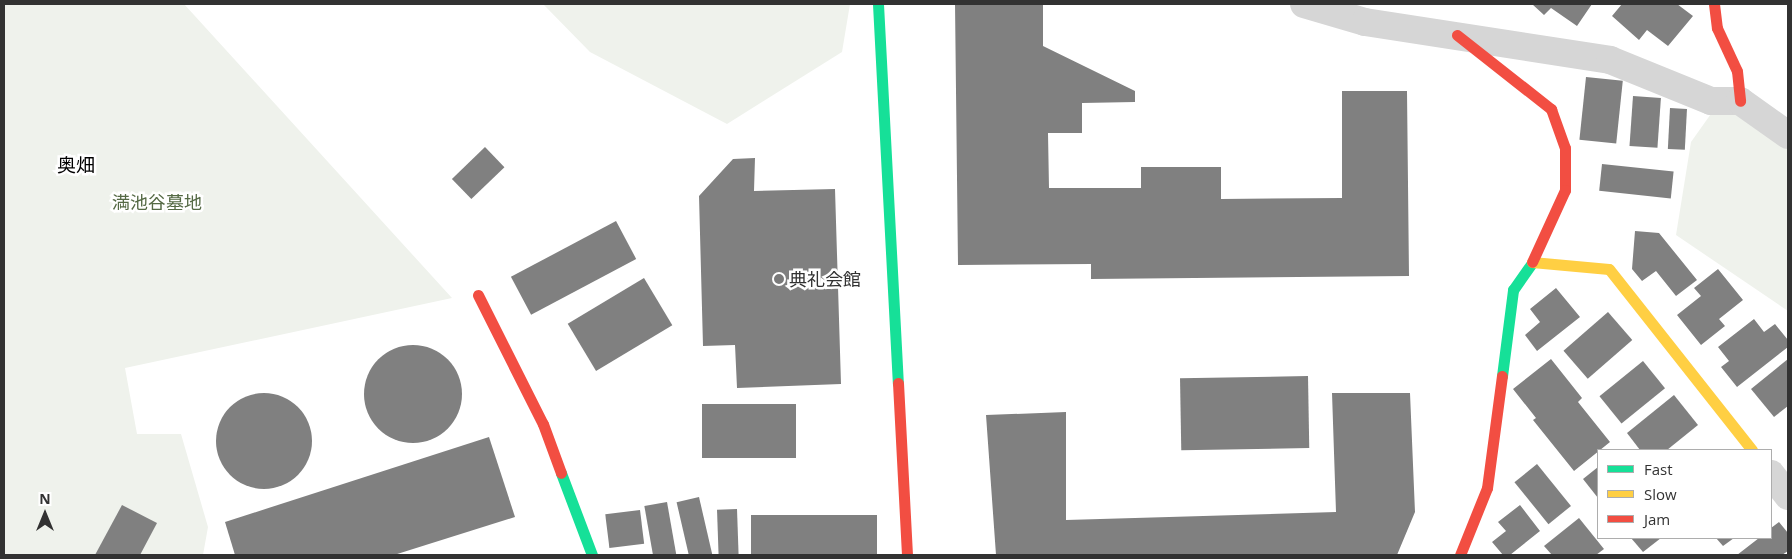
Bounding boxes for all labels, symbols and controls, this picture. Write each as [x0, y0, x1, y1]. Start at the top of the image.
district label: 奥畑 [57, 155, 95, 177]
park label: 満池谷墓地 [112, 191, 202, 213]
place label: 典礼会館 [789, 268, 861, 290]
marker: 典礼会館 [773, 273, 785, 285]
legend [1597, 449, 1772, 539]
text: Fast [1644, 459, 1673, 479]
text: Slow [1644, 484, 1677, 504]
north arrow [20, 489, 70, 539]
text: N [39, 489, 51, 508]
text: Jam [1644, 509, 1670, 529]

